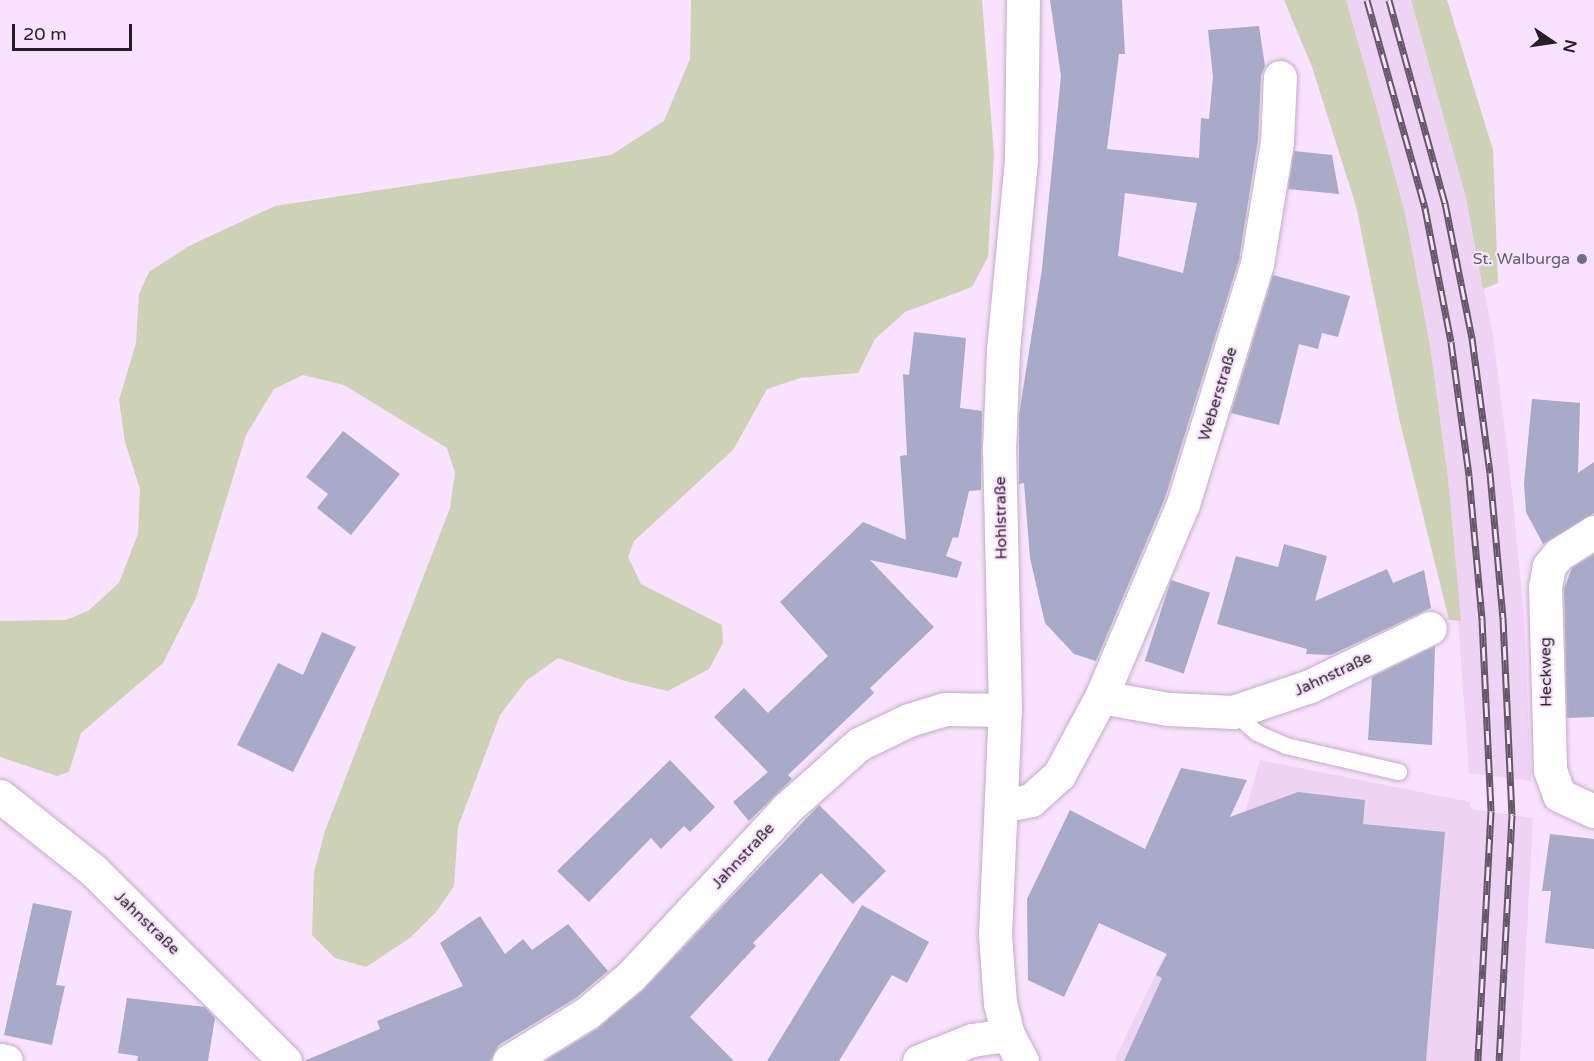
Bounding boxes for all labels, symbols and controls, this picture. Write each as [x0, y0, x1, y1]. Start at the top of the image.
scale bar [15, 12, 135, 50]
north arrow [1522, 12, 1582, 72]
text: 20 m [23, 23, 67, 45]
text: N [1558, 38, 1581, 55]
place label: St. Walburga [1473, 249, 1570, 269]
marker: St. Walburga [1575, 252, 1589, 266]
street label: Weberstraße [1195, 345, 1241, 443]
street label: Hohlstraße [991, 476, 1011, 560]
street label: Heckweg [1536, 637, 1556, 707]
street label: Jahnstraße [1291, 648, 1375, 700]
street label: Jahnstraße [707, 819, 779, 893]
street label: Jahnstraße [110, 887, 184, 959]

